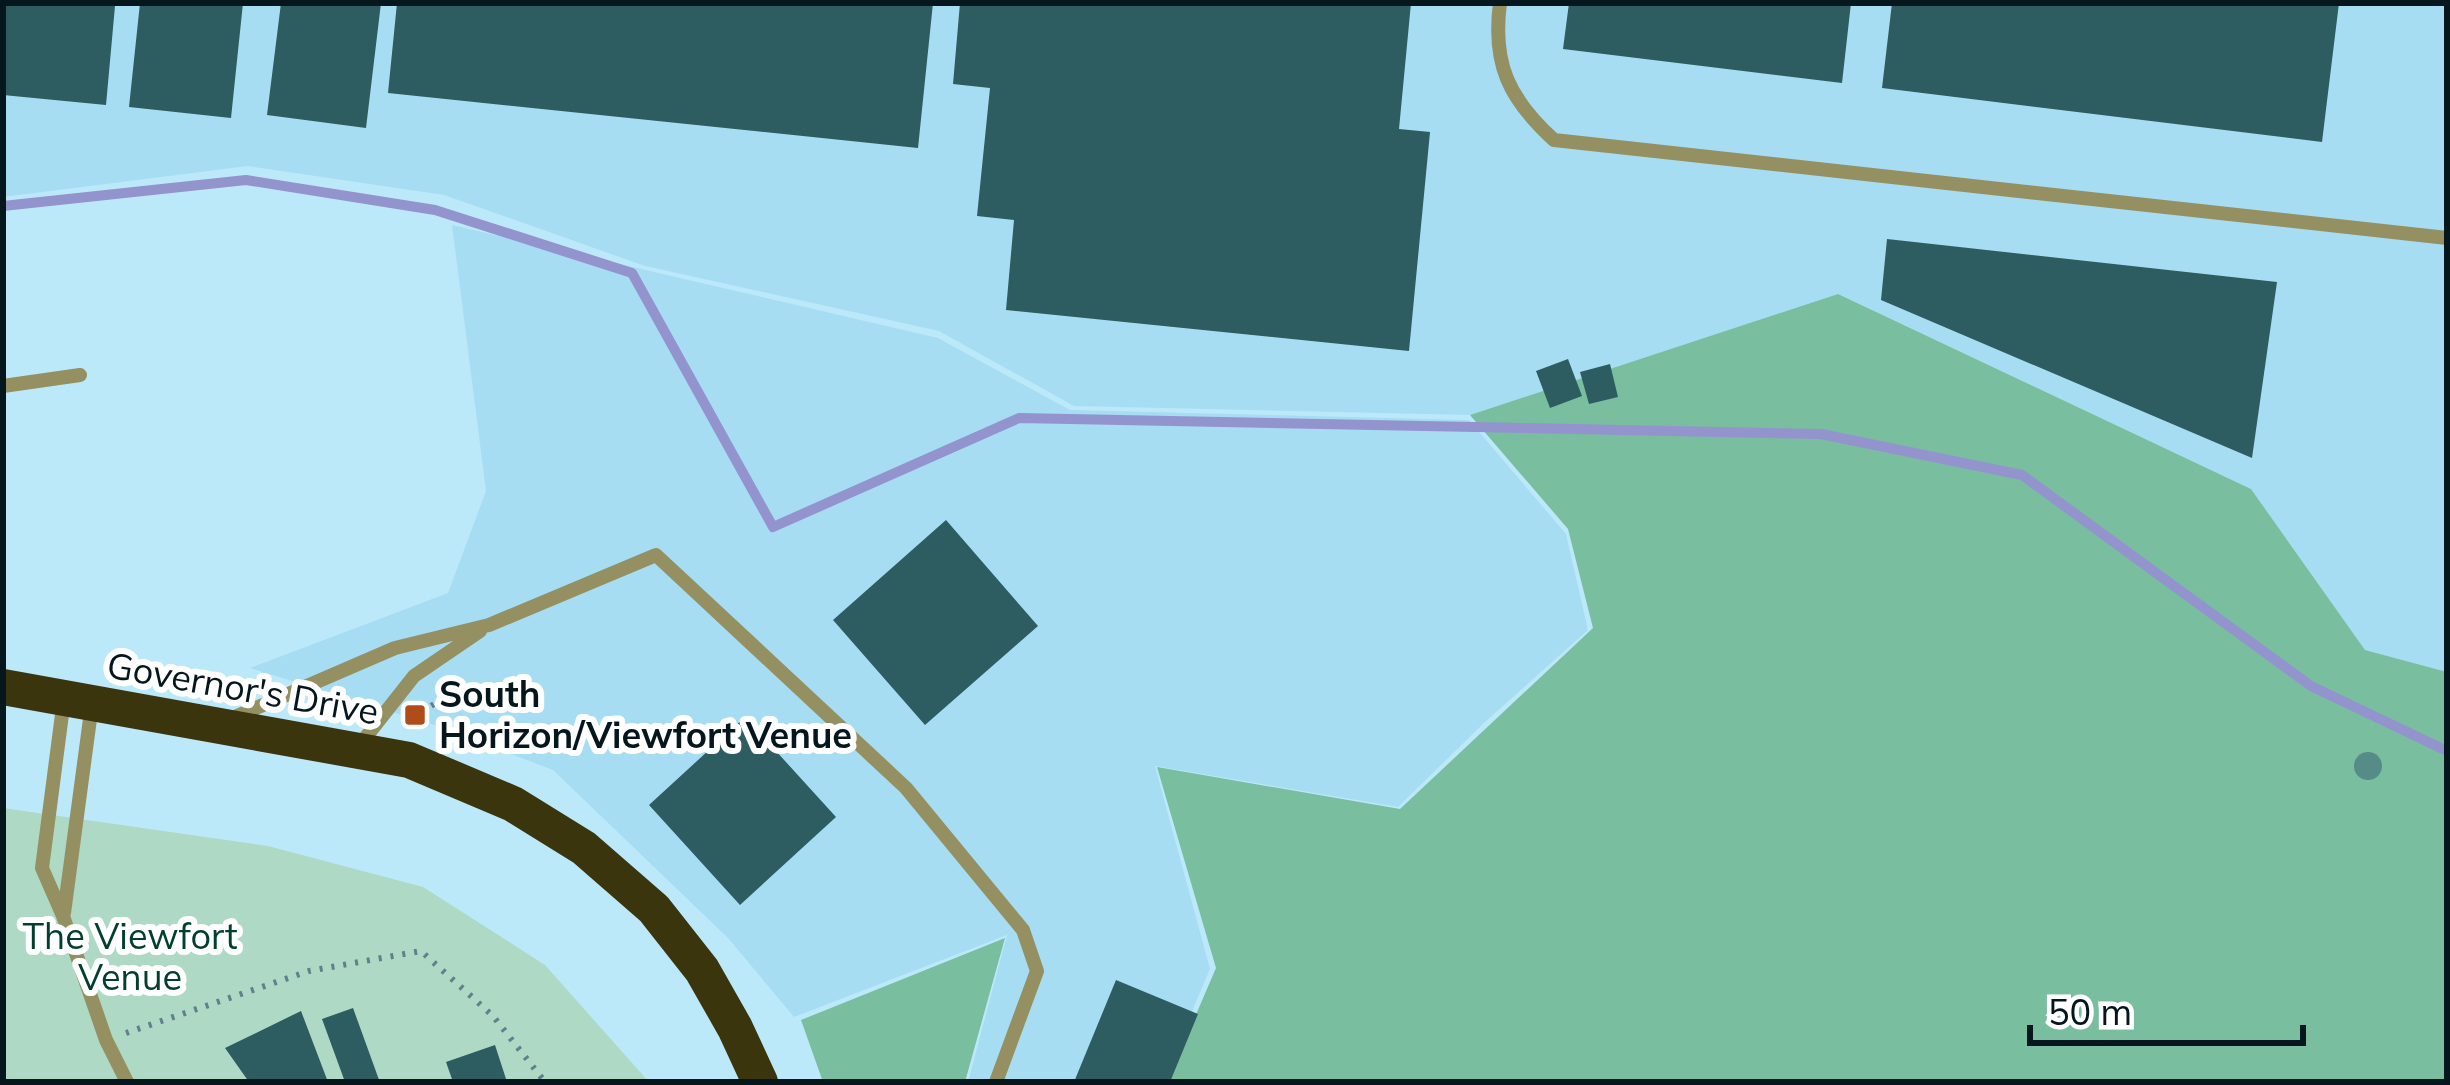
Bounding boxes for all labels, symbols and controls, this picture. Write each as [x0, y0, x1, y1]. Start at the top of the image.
street label: Governor's Drive [104, 641, 382, 734]
place label: South Horizon/Viewfort Venue [439, 671, 852, 757]
marker: South Horizon/Viewfort Venue [402, 702, 428, 728]
park label: The Viewfort Venue [22, 913, 238, 999]
scale bar [2030, 971, 2303, 1045]
text: 50 m [2048, 989, 2132, 1034]

